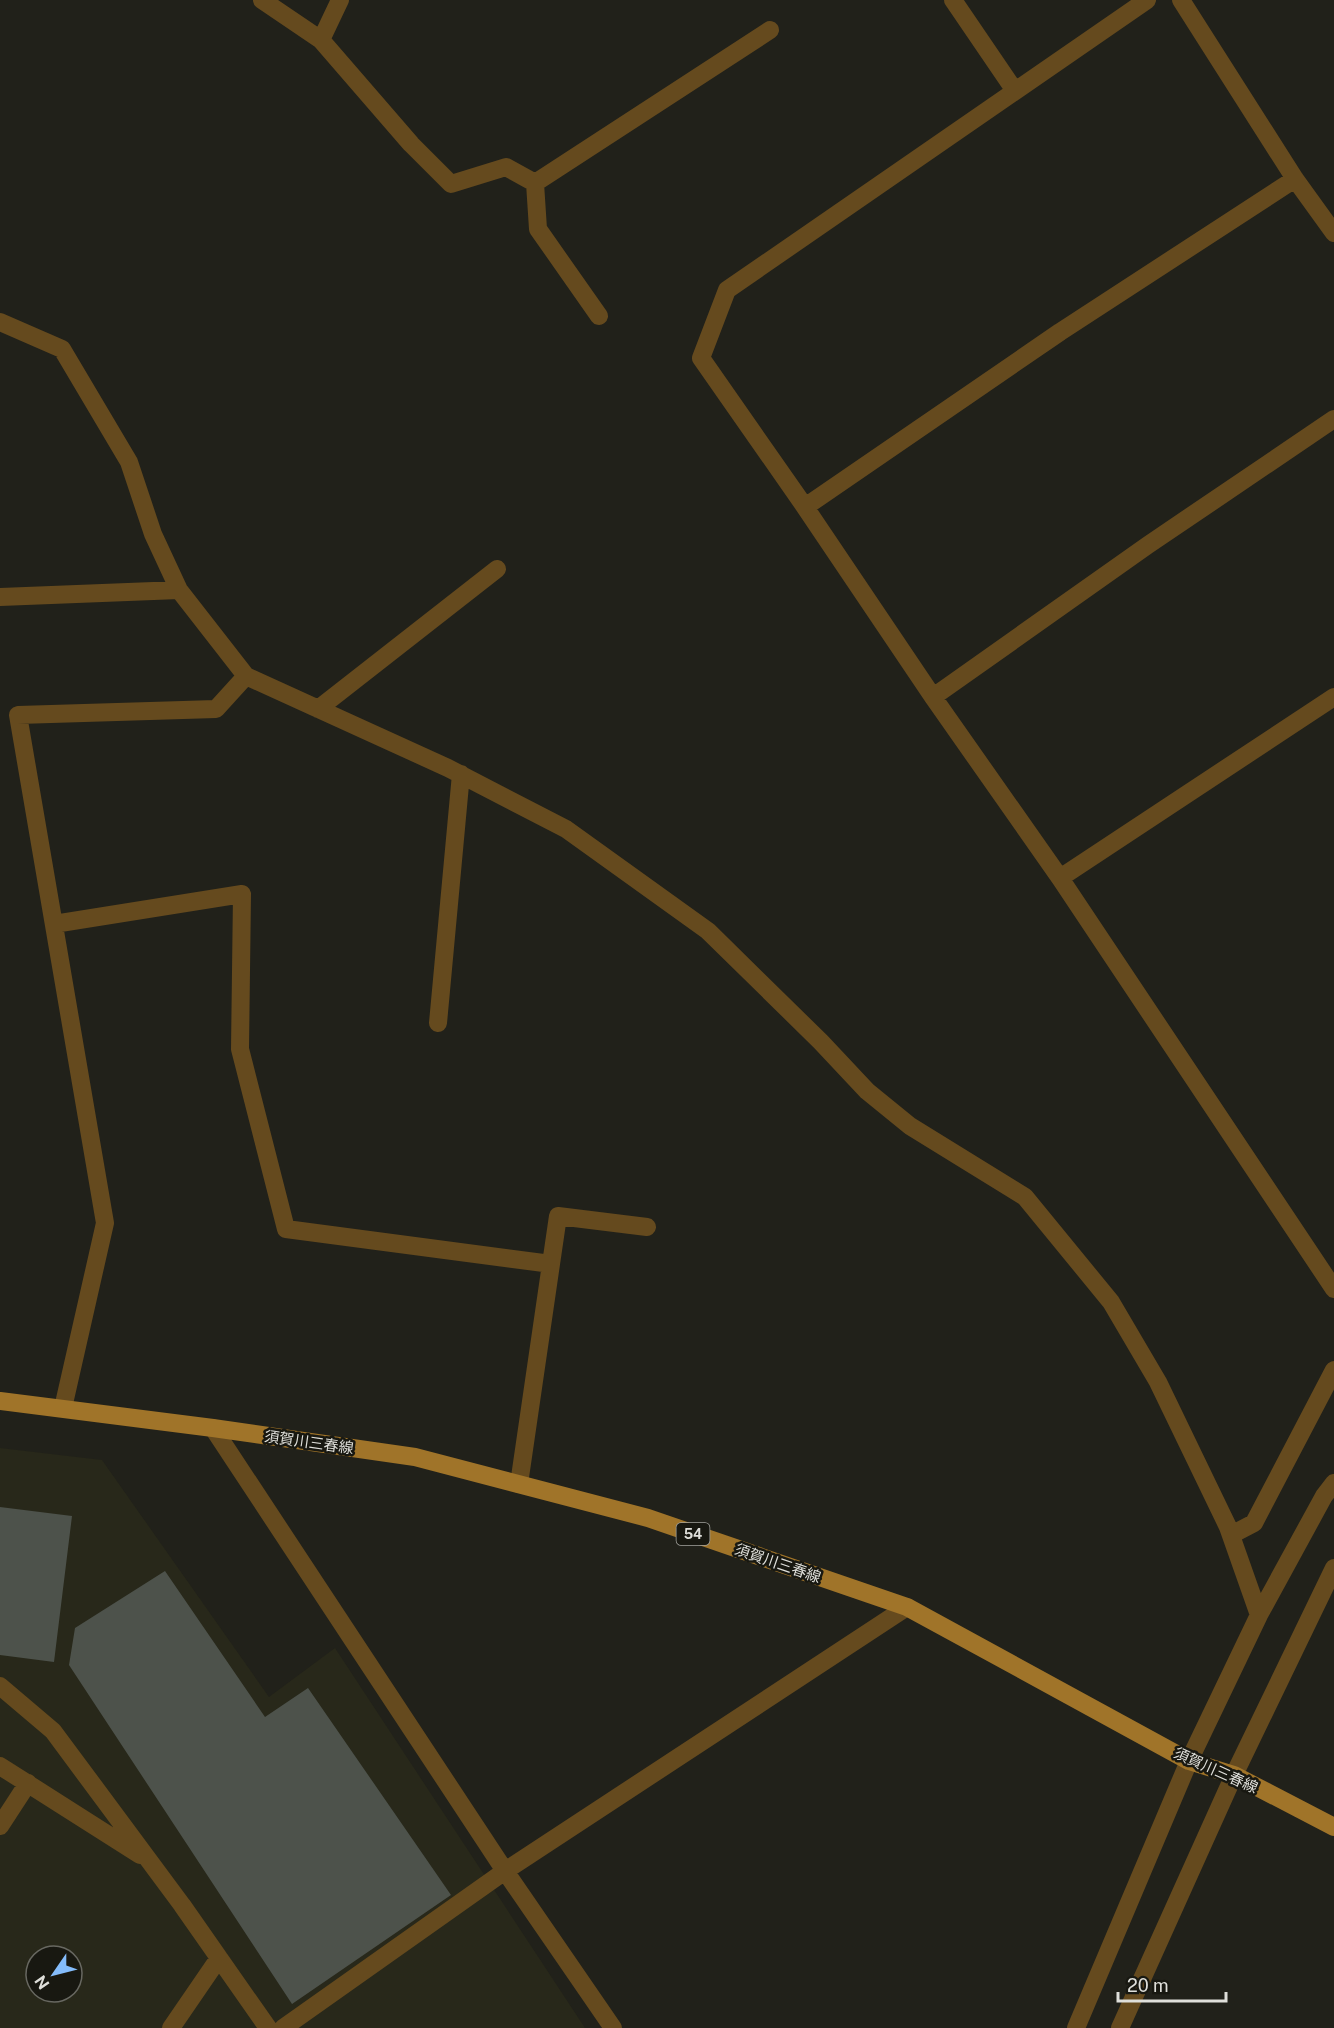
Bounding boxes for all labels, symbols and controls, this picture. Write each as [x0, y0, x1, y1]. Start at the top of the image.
street label: 須賀川三春線 [263, 1427, 355, 1457]
road number: 54 [676, 1523, 710, 1545]
street label: 須賀川三春線 [733, 1540, 823, 1586]
street label: 須賀川三春線 [1171, 1744, 1261, 1796]
north arrow [24, 1944, 84, 2004]
scale bar [1118, 1965, 1226, 2003]
text: N [31, 1972, 53, 1993]
text: 20 m [1127, 1975, 1169, 1996]

